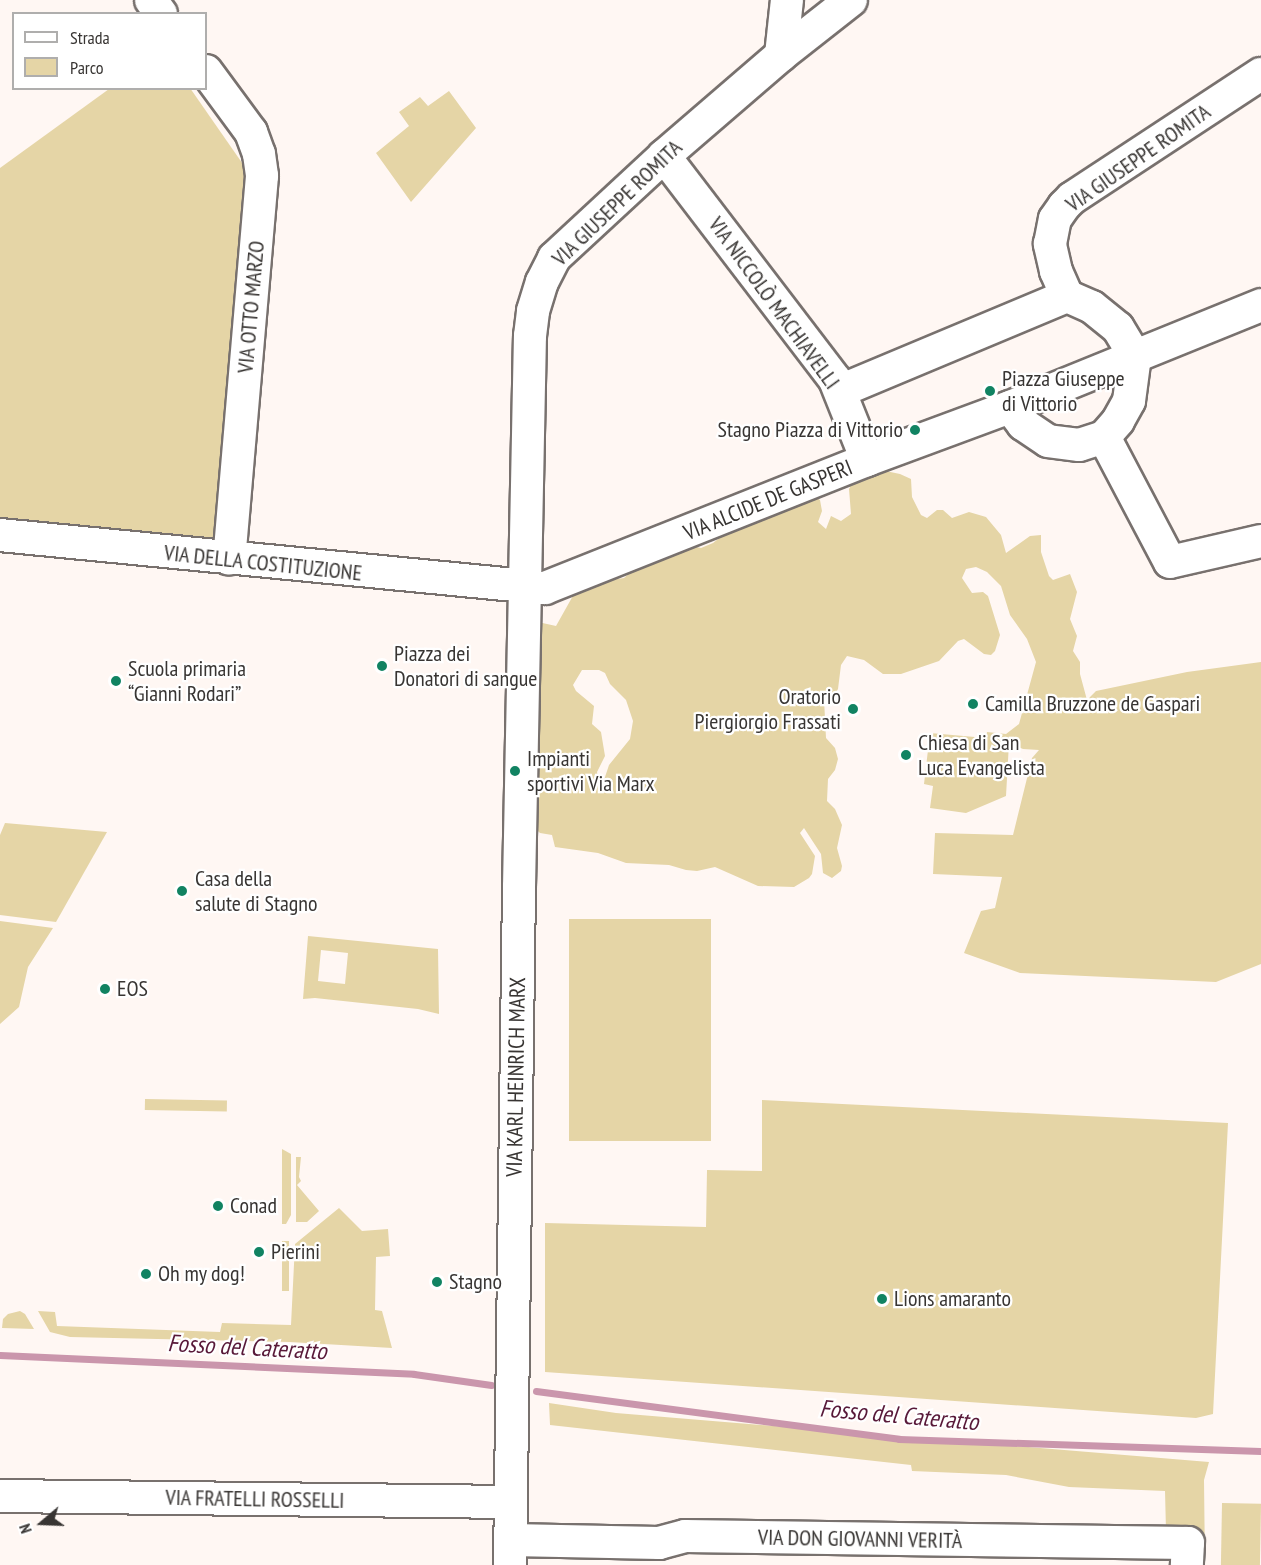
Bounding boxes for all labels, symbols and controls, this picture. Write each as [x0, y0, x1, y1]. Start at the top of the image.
legend [12, 12, 207, 90]
text: Strada [70, 26, 110, 49]
text: Parco [70, 56, 104, 79]
street label: VIA GIUSEPPE ROMITA [1060, 98, 1216, 218]
street label: VIA GIUSEPPE ROMITA [546, 134, 688, 272]
street label: VIA NICCOLÒ MACHIAVELLI [703, 212, 845, 394]
street label: VIA OTTO MARZO [232, 239, 270, 375]
place label: Piazza Giuseppe di Vittorio [1002, 365, 1125, 416]
marker: Piazza Giuseppe di Vittorio [983, 384, 997, 398]
place label: Stagno Piazza di Vittorio [717, 417, 903, 443]
marker: Stagno Piazza di Vittorio [908, 423, 922, 437]
street label: VIA ALCIDE DE GASPERI [679, 454, 857, 546]
street label: VIA DELLA COSTITUZIONE [162, 539, 364, 587]
place label: Piazza dei Donatori di sangue [394, 640, 537, 692]
place label: Scuola primaria “Gianni Rodari” [128, 655, 246, 706]
marker: Piazza dei Donatori di sangue [375, 659, 389, 673]
marker: Scuola primaria “Gianni Rodari” [109, 674, 123, 688]
place label: Oratorio Piergiorgio Frassati [695, 683, 841, 734]
place label: Camilla Bruzzone de Gaspari [985, 691, 1200, 717]
marker: Camilla Bruzzone de Gaspari [966, 697, 980, 711]
marker: Oratorio Piergiorgio Frassati [846, 702, 860, 716]
place label: Chiesa di San Luca Evangelista [918, 729, 1045, 780]
place label: Impianti sportivi Via Marx [527, 745, 655, 796]
marker: Chiesa di San Luca Evangelista [899, 748, 913, 762]
marker: Impianti sportivi Via Marx [508, 764, 522, 778]
place label: Casa della salute di Stagno [195, 865, 317, 916]
marker: Casa della salute di Stagno [173, 882, 191, 900]
place label: EOS [117, 976, 148, 1002]
street label: VIA KARL HEINRICH MARX [501, 976, 531, 1178]
marker: EOS [98, 982, 112, 996]
place label: Conad [230, 1193, 277, 1219]
marker: Conad [211, 1199, 225, 1213]
place label: Pierini [271, 1239, 320, 1265]
marker: Pierini [252, 1245, 266, 1259]
place label: Oh my dog! [158, 1261, 246, 1287]
marker: Oh my dog! [139, 1267, 153, 1281]
place label: Stagno [449, 1269, 502, 1295]
marker: Stagno [430, 1275, 444, 1289]
place label: Lions amaranto [894, 1286, 1011, 1312]
marker: Lions amaranto [875, 1292, 889, 1306]
water label: Fosso del Cateratto [167, 1328, 327, 1366]
water label: Fosso del Cateratto [818, 1394, 980, 1436]
street label: VIA FRATELLI ROSSELLI [165, 1484, 345, 1514]
north arrow [12, 1493, 72, 1553]
text: N [14, 1522, 36, 1536]
street label: VIA DON GIOVANNI VERITÀ [757, 1524, 963, 1554]

